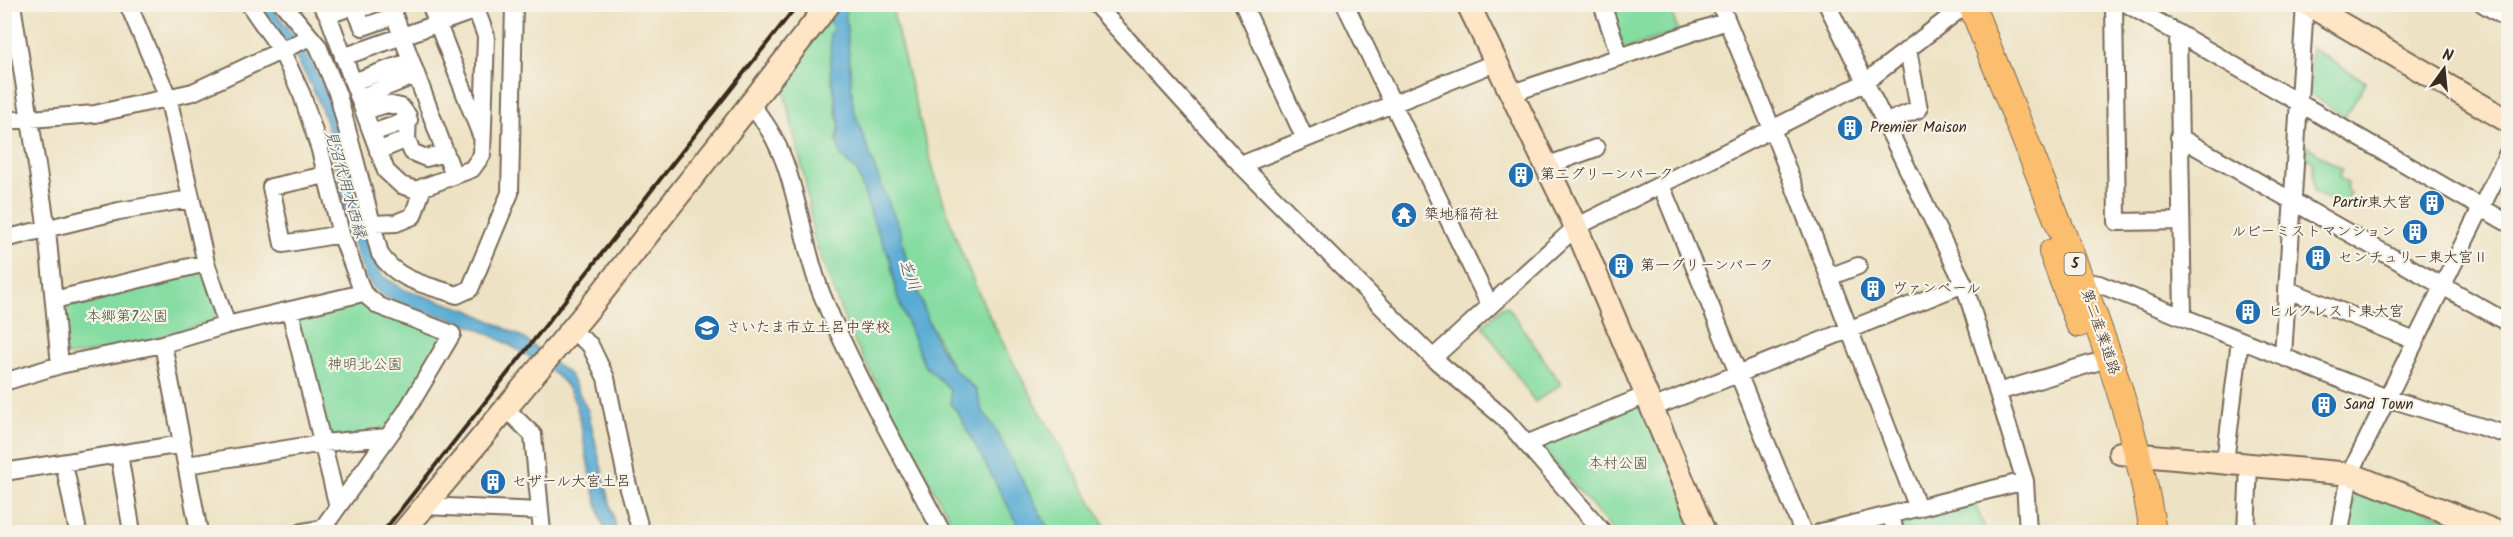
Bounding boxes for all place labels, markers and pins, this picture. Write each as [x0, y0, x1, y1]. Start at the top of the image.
building icon: Premier Maison [1835, 113, 1865, 143]
place label: Premier Maison [1870, 116, 1967, 140]
building icon: 第二グリーンパーク [1506, 160, 1536, 190]
place label: 第二グリーンパーク [1540, 163, 1674, 187]
building icon: Partir東大宮 [2417, 188, 2447, 218]
place label: Partir東大宮 [2333, 191, 2412, 215]
temple icon: 築地稲荷社 [1389, 200, 1419, 230]
place label: 築地稲荷社 [1424, 203, 1499, 227]
building icon: ルビーミストマンション [2400, 217, 2430, 247]
place label: ルビーミストマンション [2231, 220, 2396, 244]
building icon: センチュリー東大宮Ⅱ [2303, 243, 2333, 273]
place label: センチュリー東大宮Ⅱ [2338, 246, 2488, 270]
building icon: 第一グリーンパーク [1606, 251, 1636, 281]
place label: 第一グリーンパーク [1640, 254, 1774, 278]
building icon: ヴァンベール [1858, 274, 1888, 304]
place label: ヴァンベール [1892, 277, 1981, 301]
building icon: ヒルクレスト東大宮 [2233, 297, 2263, 327]
place label: ヒルクレスト東大宮 [2268, 300, 2404, 324]
school or university icon: さいたま市立土呂中学校 [692, 313, 722, 343]
place label: さいたま市立土呂中学校 [726, 316, 890, 340]
building icon: Sand Town [2309, 390, 2339, 420]
place label: Sand Town [2344, 393, 2413, 417]
building icon: セザール大宮土呂 [478, 467, 508, 497]
place label: セザール大宮土呂 [512, 470, 631, 494]

